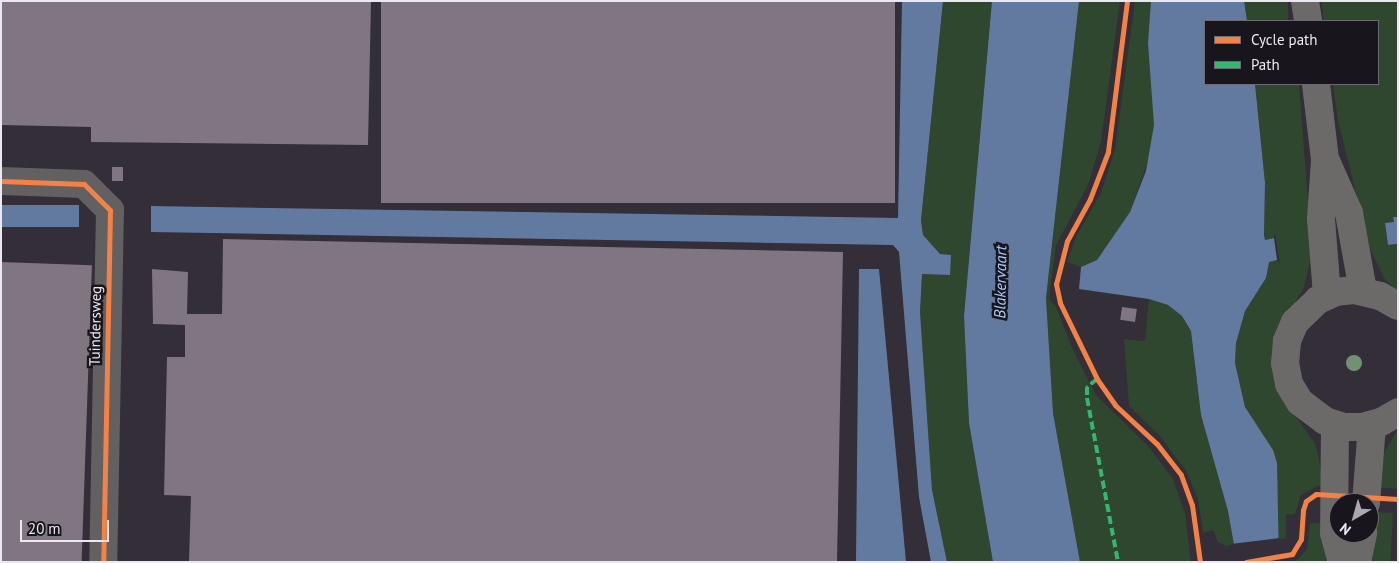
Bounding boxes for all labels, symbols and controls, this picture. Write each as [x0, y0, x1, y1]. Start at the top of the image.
legend [1204, 20, 1379, 85]
text: Cycle path [1251, 30, 1317, 49]
text: Path [1251, 55, 1280, 74]
water label: Blakervaart [990, 245, 1010, 319]
street label: Tuindersweg [85, 286, 105, 366]
north arrow [1329, 493, 1379, 543]
scale bar [22, 510, 111, 542]
text: 20 m [28, 519, 61, 538]
text: N [1336, 519, 1355, 539]

